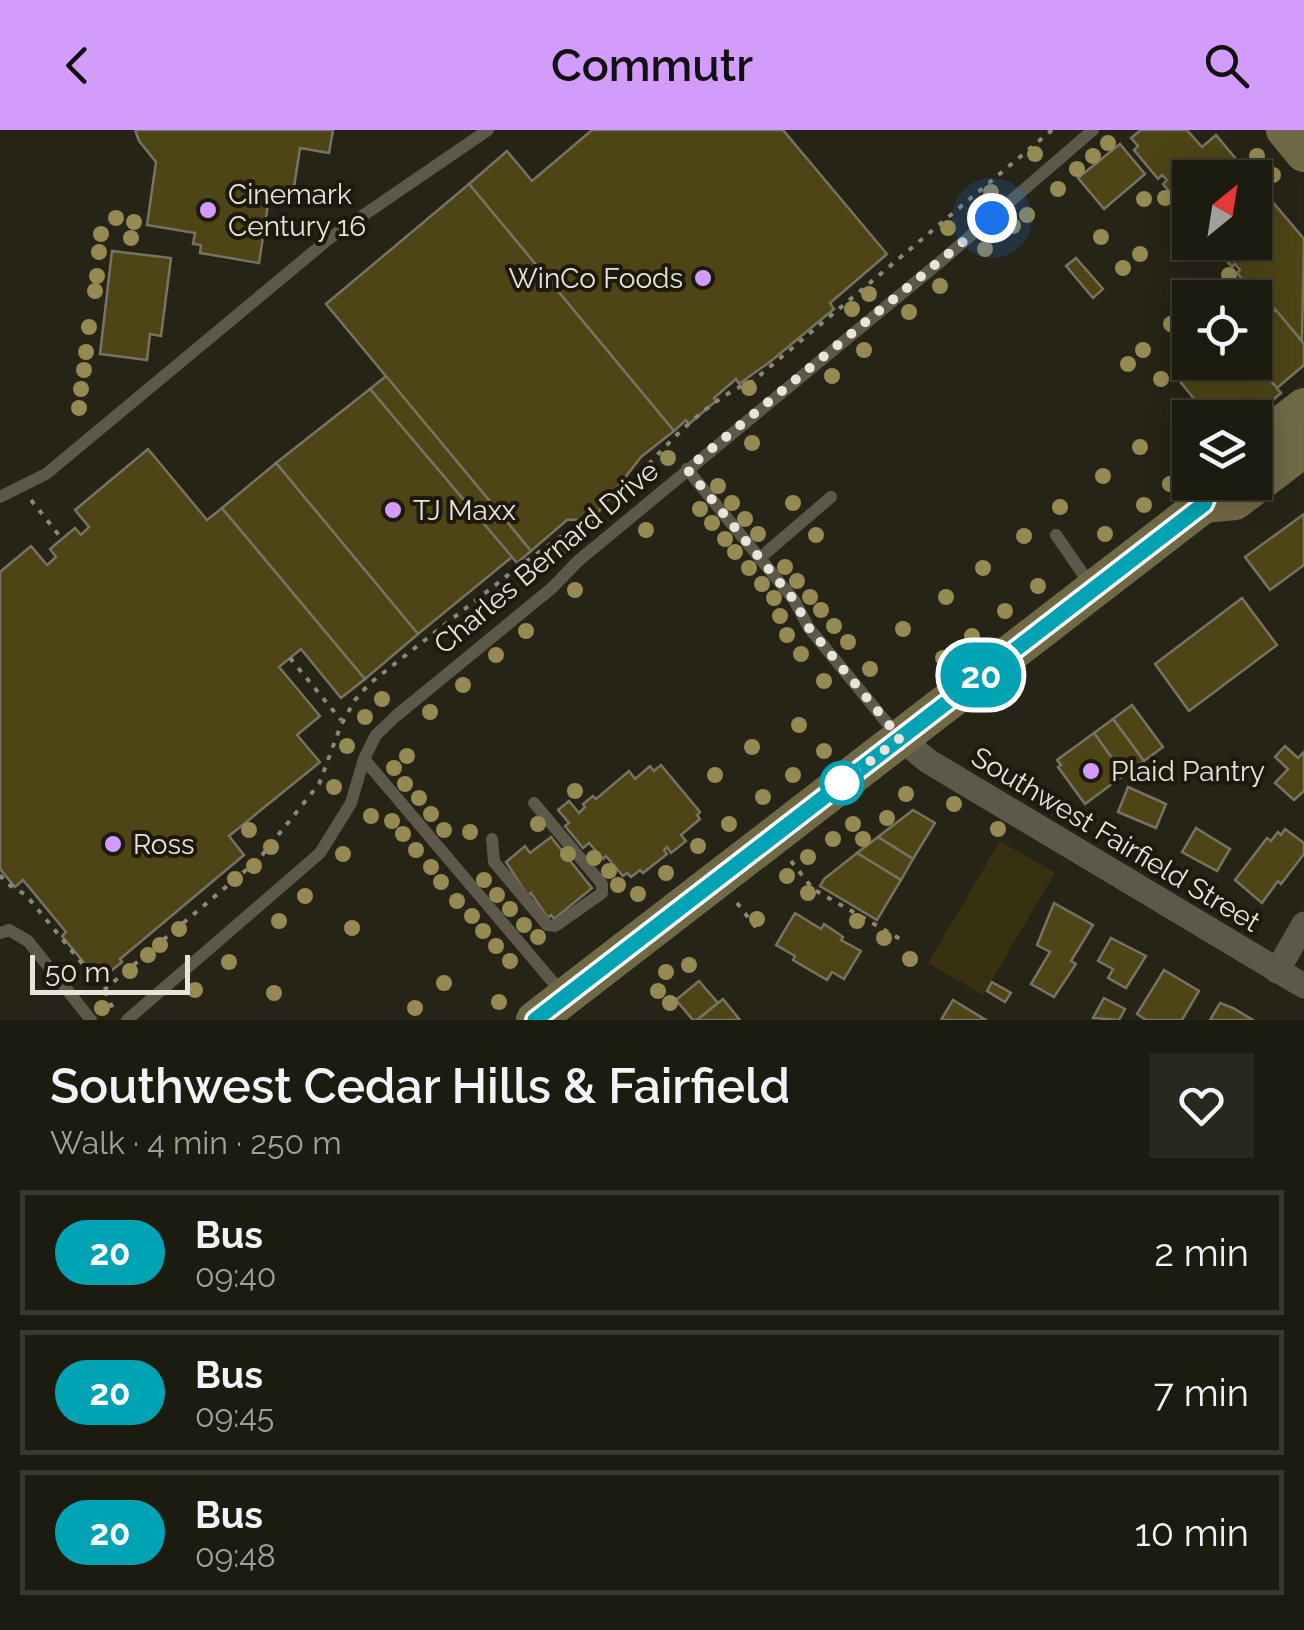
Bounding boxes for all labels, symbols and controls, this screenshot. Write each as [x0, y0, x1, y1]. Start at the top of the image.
icon: back [50, 38, 105, 93]
icon: search [1199, 38, 1254, 93]
text: Commutr [551, 39, 753, 92]
north arrow [1172, 160, 1272, 260]
map controls [1172, 160, 1272, 500]
place label: Cinemark Century 16 [228, 178, 366, 243]
your location [967, 193, 1017, 243]
marker: Cinemark Century 16 [197, 199, 219, 221]
place label: WinCo Foods [509, 262, 683, 295]
marker: WinCo Foods [692, 267, 714, 289]
button: locate [1172, 280, 1272, 380]
button: layers [1172, 400, 1272, 500]
street label: Charles Bernard Drive [427, 454, 665, 661]
place label: TJ Maxx [413, 494, 516, 527]
marker: TJ Maxx [382, 499, 404, 521]
line badge: 20 [936, 642, 1026, 708]
text: 20 [960, 655, 1002, 696]
street label: Southwest Fairfield Street [966, 740, 1266, 939]
place label: Plaid Pantry [1111, 755, 1265, 788]
marker: Plaid Pantry [1080, 760, 1102, 782]
unlabelled marker [821, 762, 863, 804]
place label: Ross [133, 828, 195, 861]
marker: Ross [102, 833, 124, 855]
scale bar [30, 950, 190, 994]
text: 50 m [45, 956, 110, 989]
button: heart [1149, 1053, 1254, 1158]
text: Southwest Cedar Hills & Fairfield [50, 1058, 790, 1114]
text: Walk · 4 min · 250 m [50, 1124, 342, 1161]
text: Bus [195, 1212, 263, 1257]
text: 2 min [1154, 1230, 1249, 1275]
text: 20 [89, 1232, 131, 1273]
text: 09:40 [195, 1257, 276, 1294]
text: Bus [195, 1352, 263, 1397]
text: 7 min [1154, 1370, 1249, 1415]
text: 20 [89, 1372, 131, 1413]
text: 09:45 [195, 1397, 274, 1434]
text: Bus [195, 1492, 263, 1537]
text: 10 min [1134, 1510, 1249, 1555]
text: 20 [89, 1512, 131, 1553]
text: 09:48 [195, 1537, 276, 1574]

